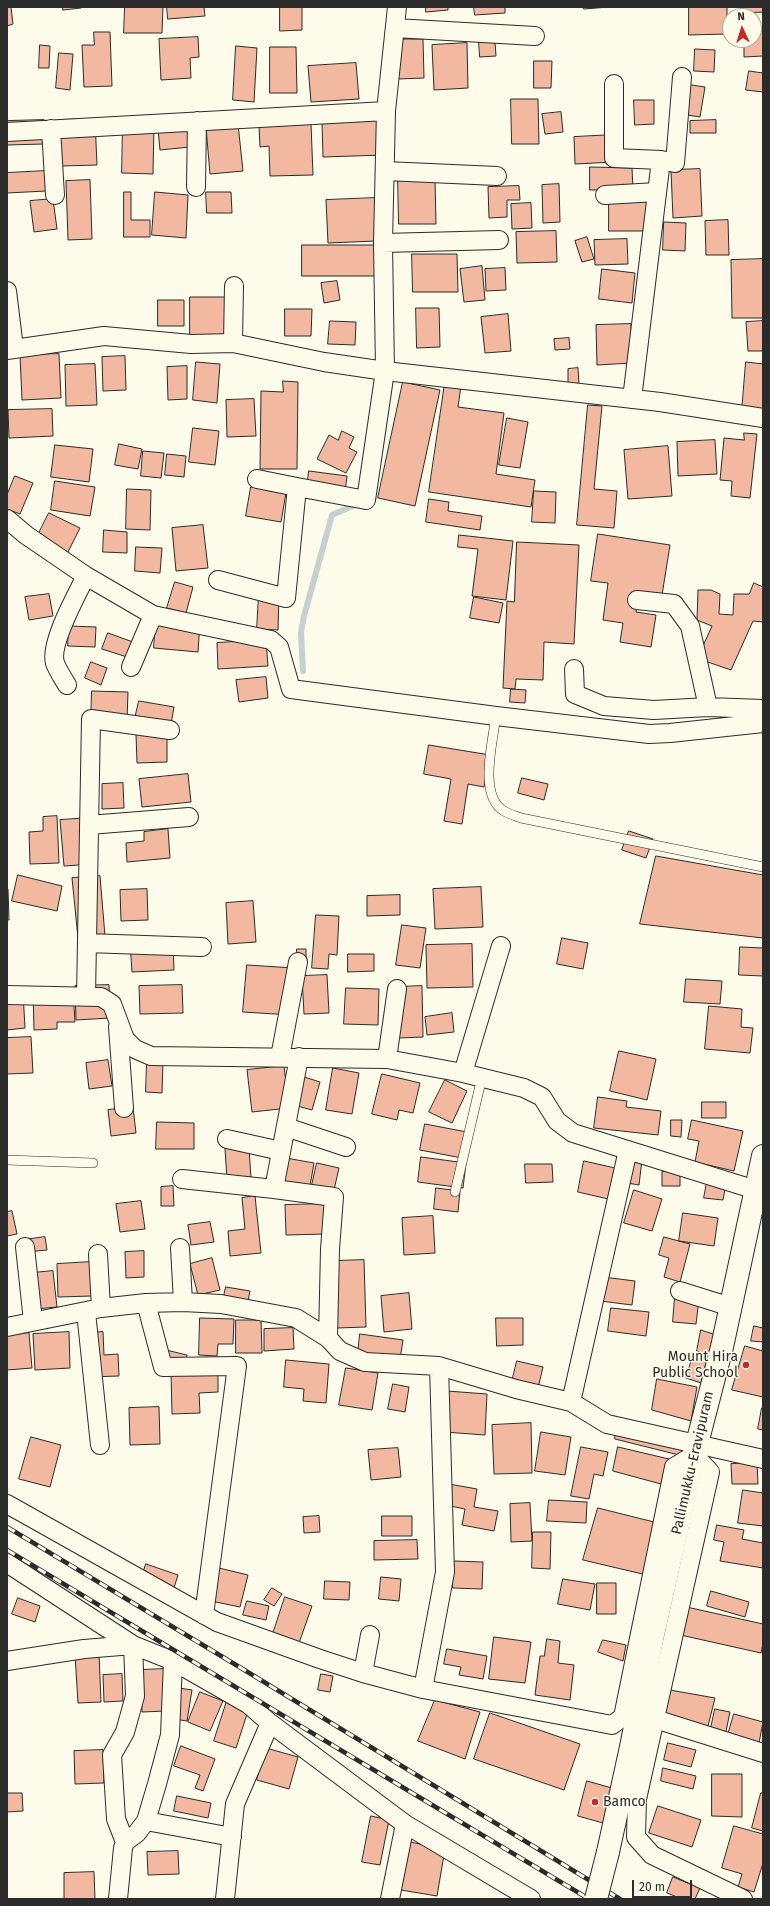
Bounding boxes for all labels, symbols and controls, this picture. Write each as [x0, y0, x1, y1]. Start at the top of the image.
north arrow [722, 8, 762, 48]
text: N [737, 10, 745, 23]
place label: Mount Hira Public School [652, 1349, 738, 1382]
marker: Mount Hira Public School [741, 1360, 751, 1370]
street label: Pallimukku-Eravipuram [668, 1390, 718, 1536]
place label: Bamco [603, 1794, 646, 1810]
marker: Bamco [590, 1797, 600, 1807]
scale bar [634, 1872, 694, 1898]
text: 20 m [639, 1880, 665, 1894]

